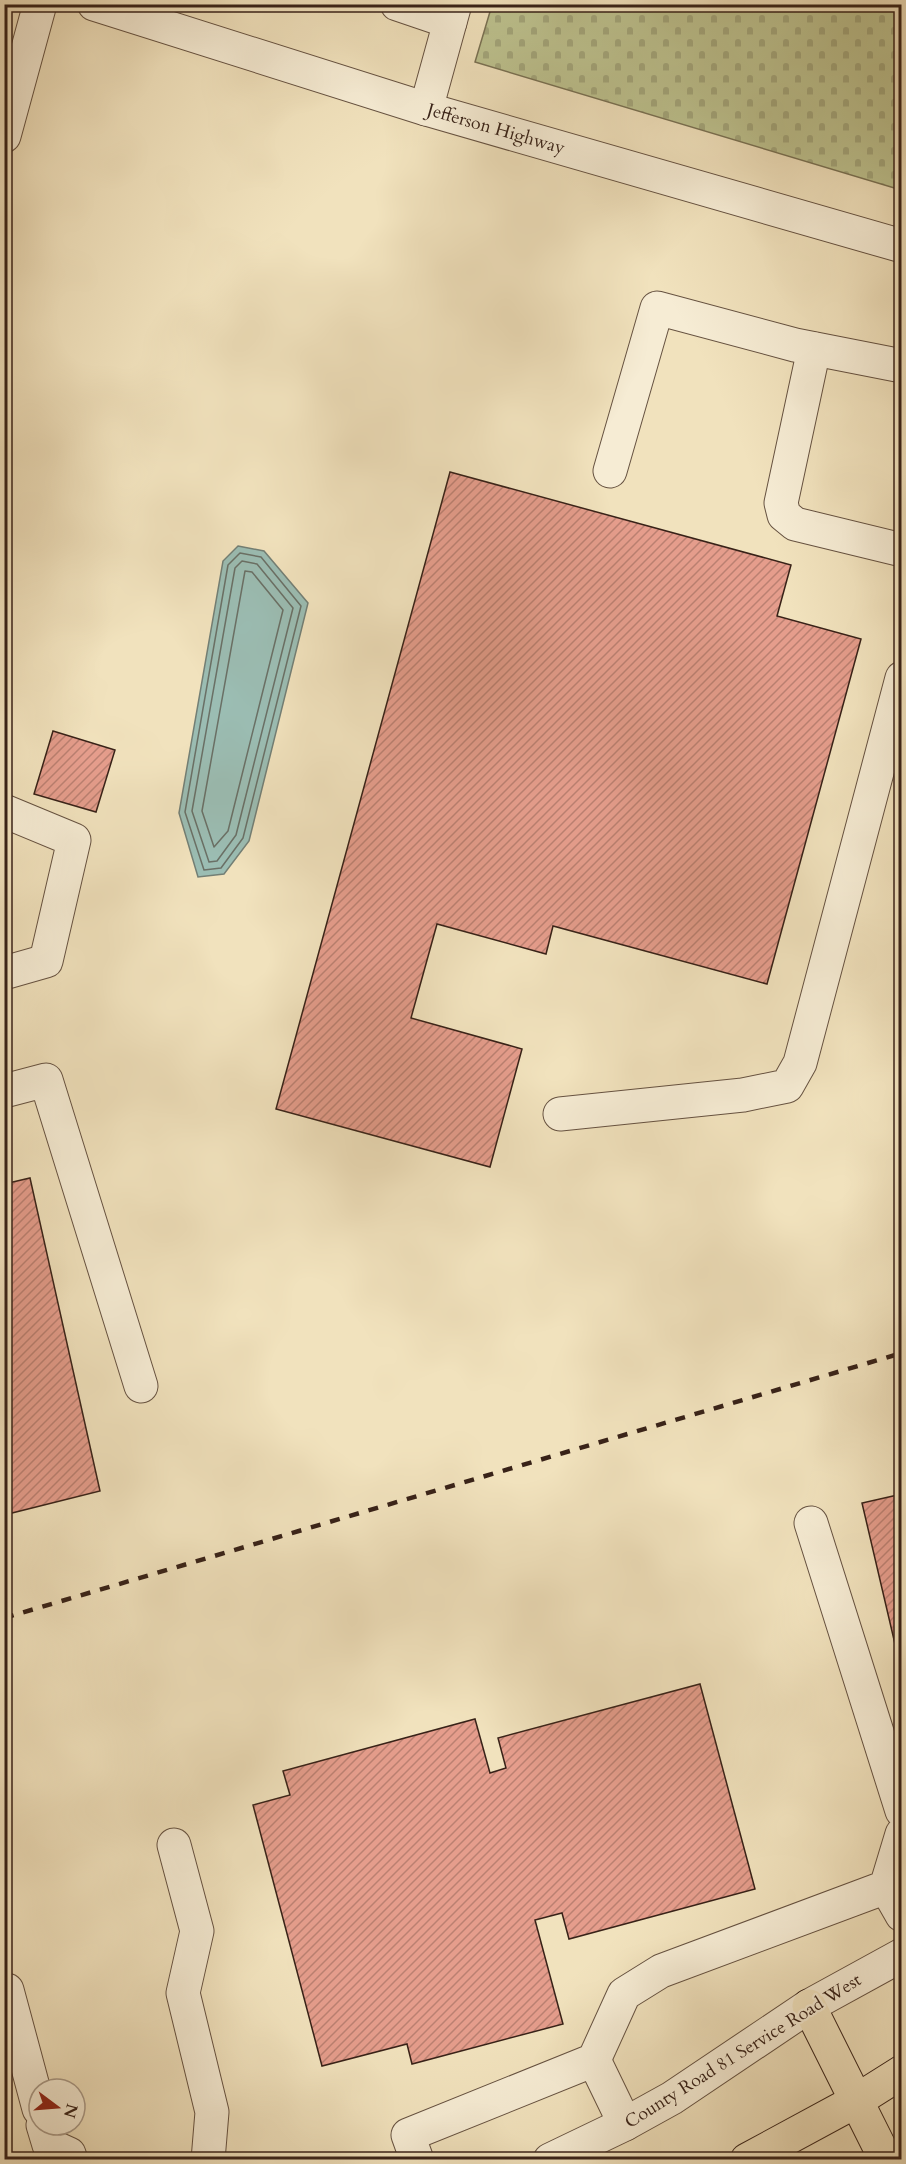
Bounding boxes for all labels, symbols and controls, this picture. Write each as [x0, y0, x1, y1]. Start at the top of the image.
street label: Jefferson Highway [421, 97, 568, 161]
street label: County Road 81 Service Road West [620, 1967, 866, 2134]
north arrow [27, 2077, 87, 2137]
text: N [58, 2101, 83, 2121]

